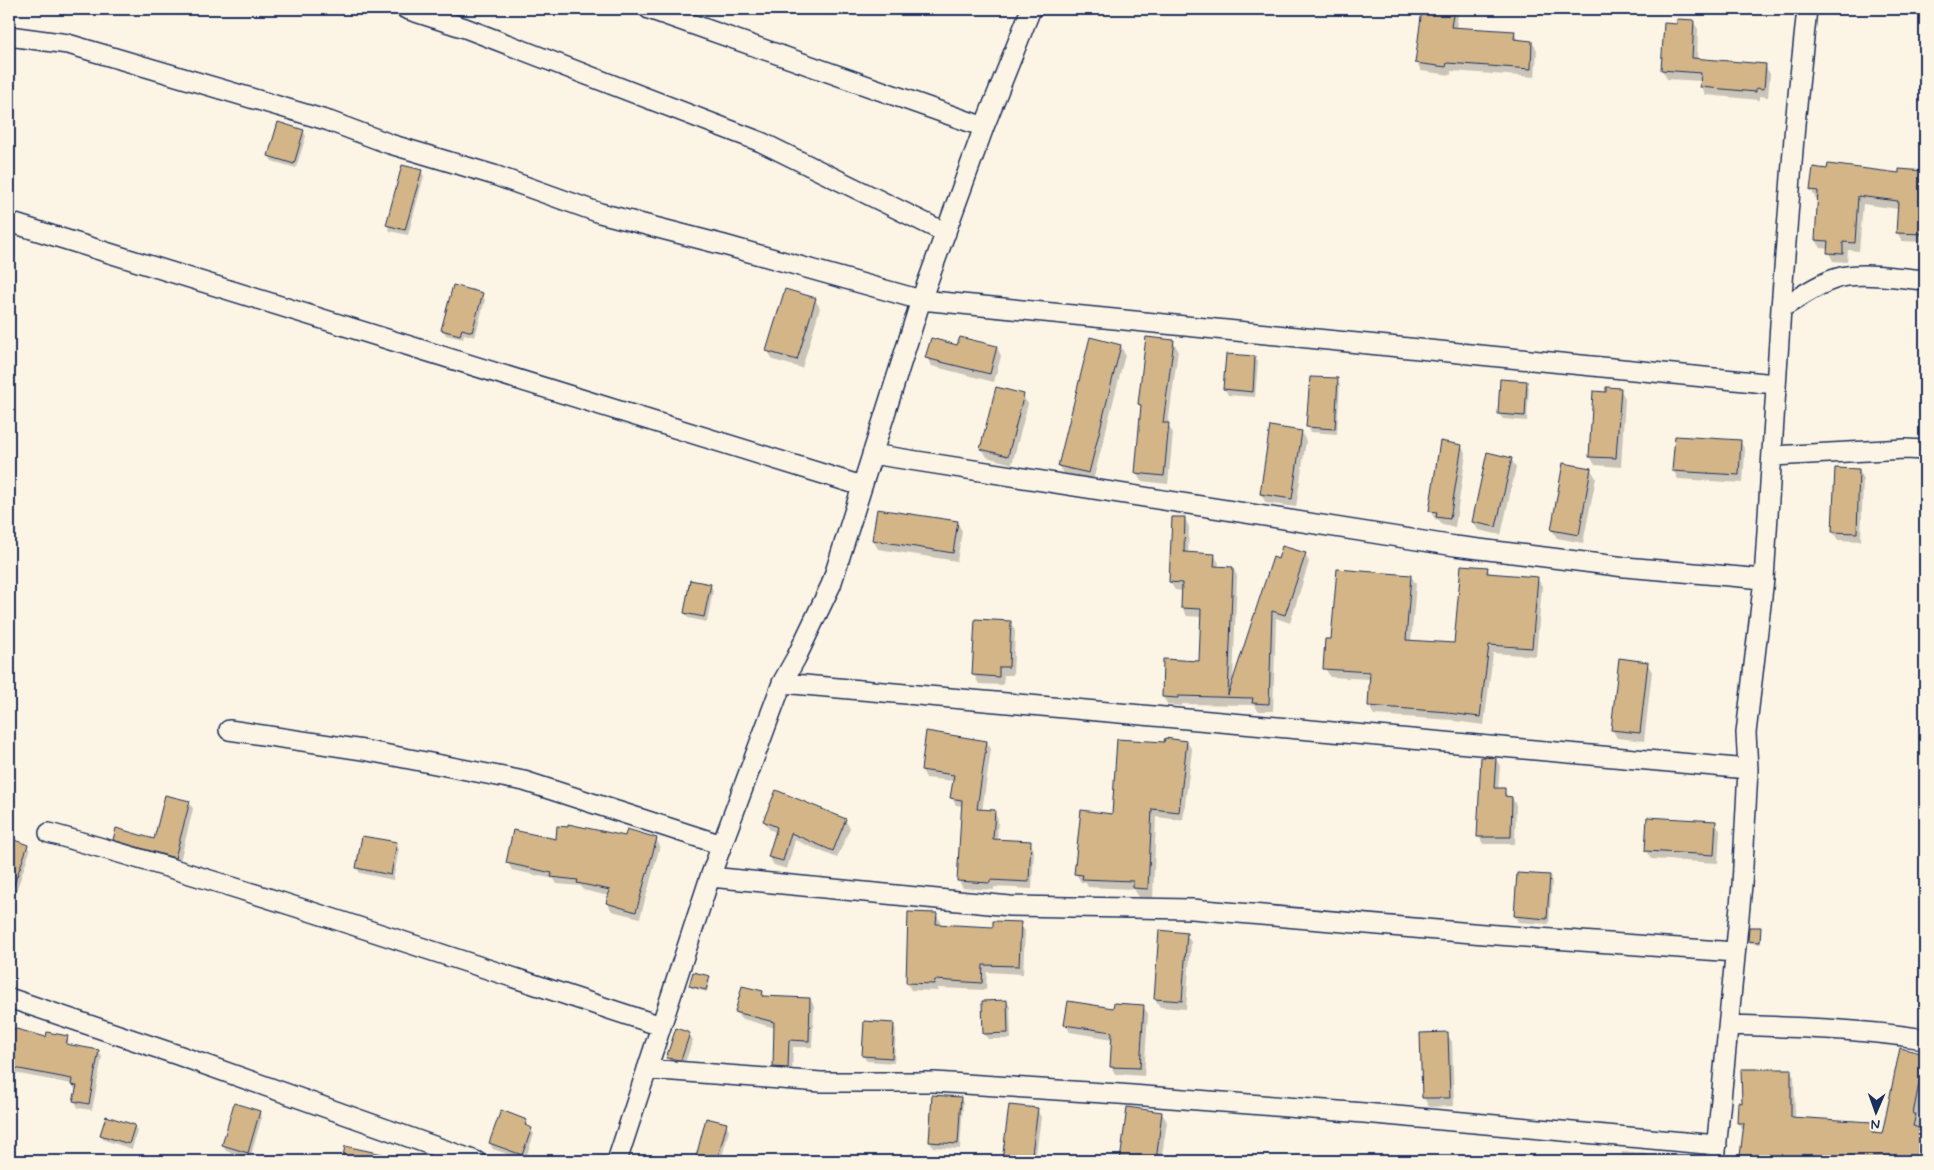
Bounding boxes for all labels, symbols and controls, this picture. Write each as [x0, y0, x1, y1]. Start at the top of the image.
north arrow [1852, 1088, 1902, 1138]
text: N [1871, 1115, 1881, 1133]

